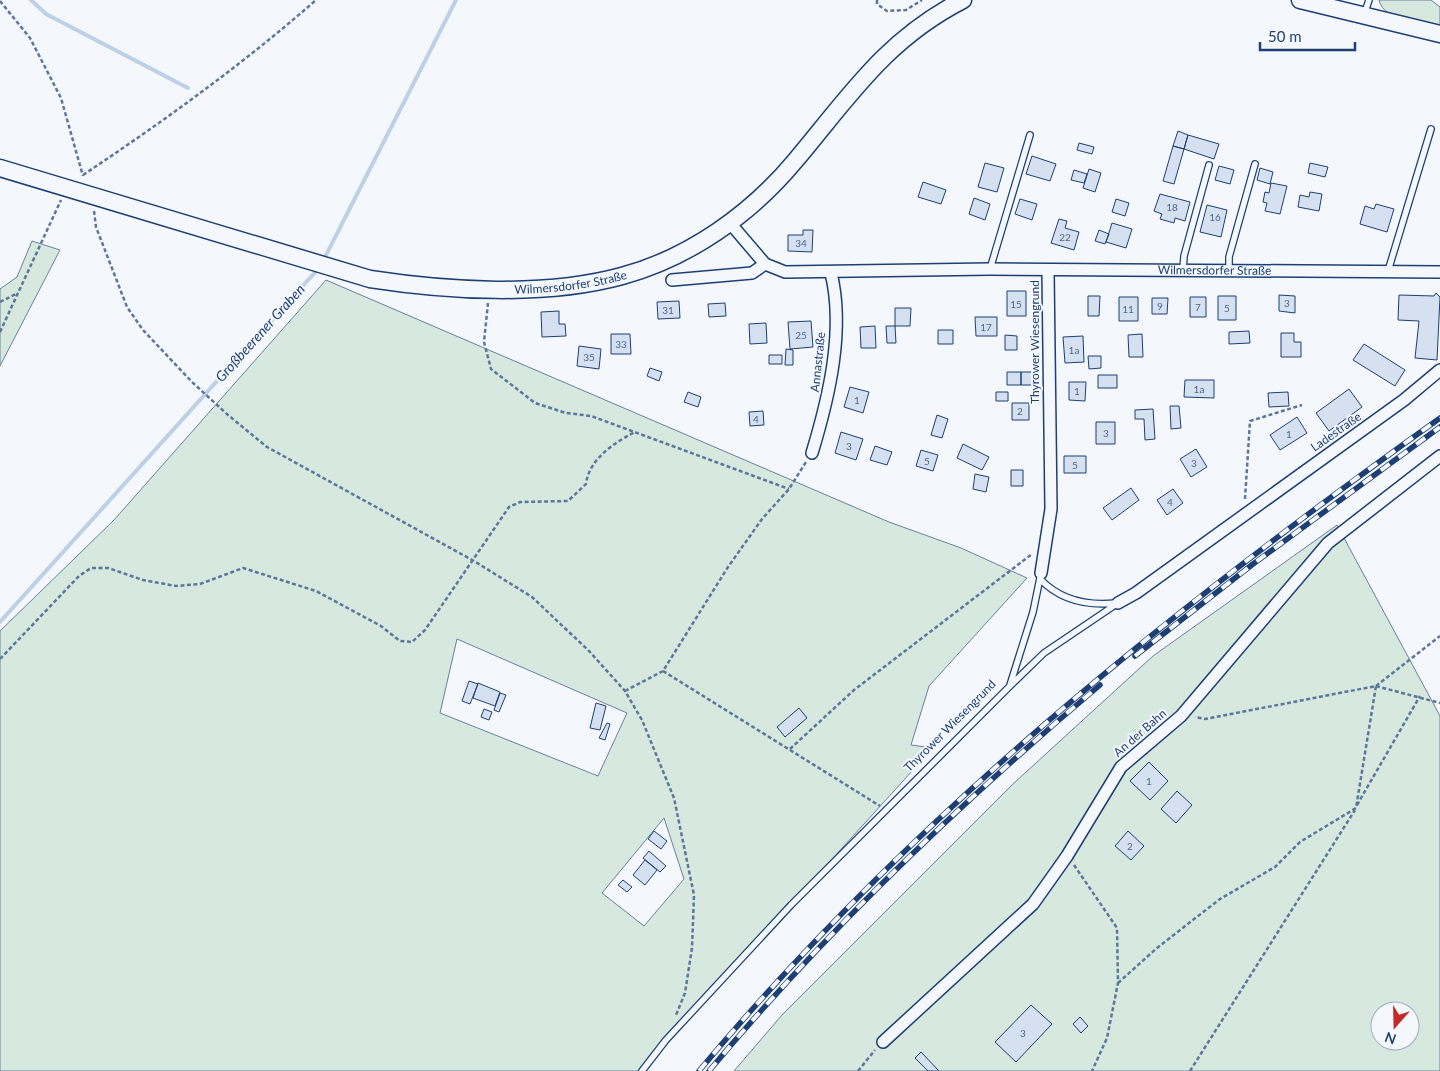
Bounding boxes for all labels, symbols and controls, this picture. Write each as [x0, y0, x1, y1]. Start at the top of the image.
scale bar [1260, 20, 1355, 52]
text: 50 m [1268, 27, 1302, 45]
house number: 18 [1166, 201, 1178, 213]
house number: 16 [1209, 211, 1221, 223]
house number: 22 [1059, 231, 1071, 243]
house number: 34 [795, 237, 807, 249]
street label: Wilmersdorfer Straße [1158, 262, 1271, 278]
street label: Wilmersdorfer Straße [514, 267, 628, 297]
water label: Großbeerener Graben [211, 280, 308, 385]
street label: Thyrower Wiesengrund [1027, 280, 1042, 404]
house number: 3 [1284, 297, 1290, 309]
house number: 15 [1010, 298, 1022, 310]
house number: 9 [1157, 300, 1163, 312]
house number: 7 [1195, 301, 1201, 313]
house number: 5 [1224, 302, 1230, 314]
house number: 11 [1122, 303, 1134, 315]
house number: 31 [662, 304, 674, 316]
house number: 17 [980, 321, 992, 333]
house number: 25 [795, 329, 807, 341]
street label: Annastraße [807, 331, 828, 393]
house number: 33 [615, 338, 627, 350]
house number: 1a [1069, 344, 1079, 356]
house number: 35 [583, 351, 595, 363]
house number: 1a [1194, 383, 1204, 395]
house number: 1 [1074, 385, 1080, 397]
house number: 1 [854, 394, 860, 406]
house number: 2 [1017, 405, 1023, 417]
street label: Ladestraße [1308, 409, 1364, 454]
house number: 4 [753, 413, 759, 425]
house number: 3 [1103, 427, 1109, 439]
house number: 1 [1286, 428, 1292, 440]
house number: 3 [846, 440, 852, 452]
house number: 5 [924, 455, 930, 467]
house number: 3 [1191, 457, 1197, 469]
house number: 5 [1072, 459, 1078, 471]
house number: 4 [1167, 496, 1173, 508]
street label: Thyrower Wiesengrund [901, 677, 999, 775]
street label: An der Bahn [1110, 706, 1169, 760]
house number: 1 [1146, 775, 1152, 787]
house number: 2 [1127, 840, 1133, 852]
north arrow [1370, 1001, 1420, 1051]
house number: 3 [1020, 1027, 1026, 1039]
text: N [1382, 1029, 1398, 1049]

